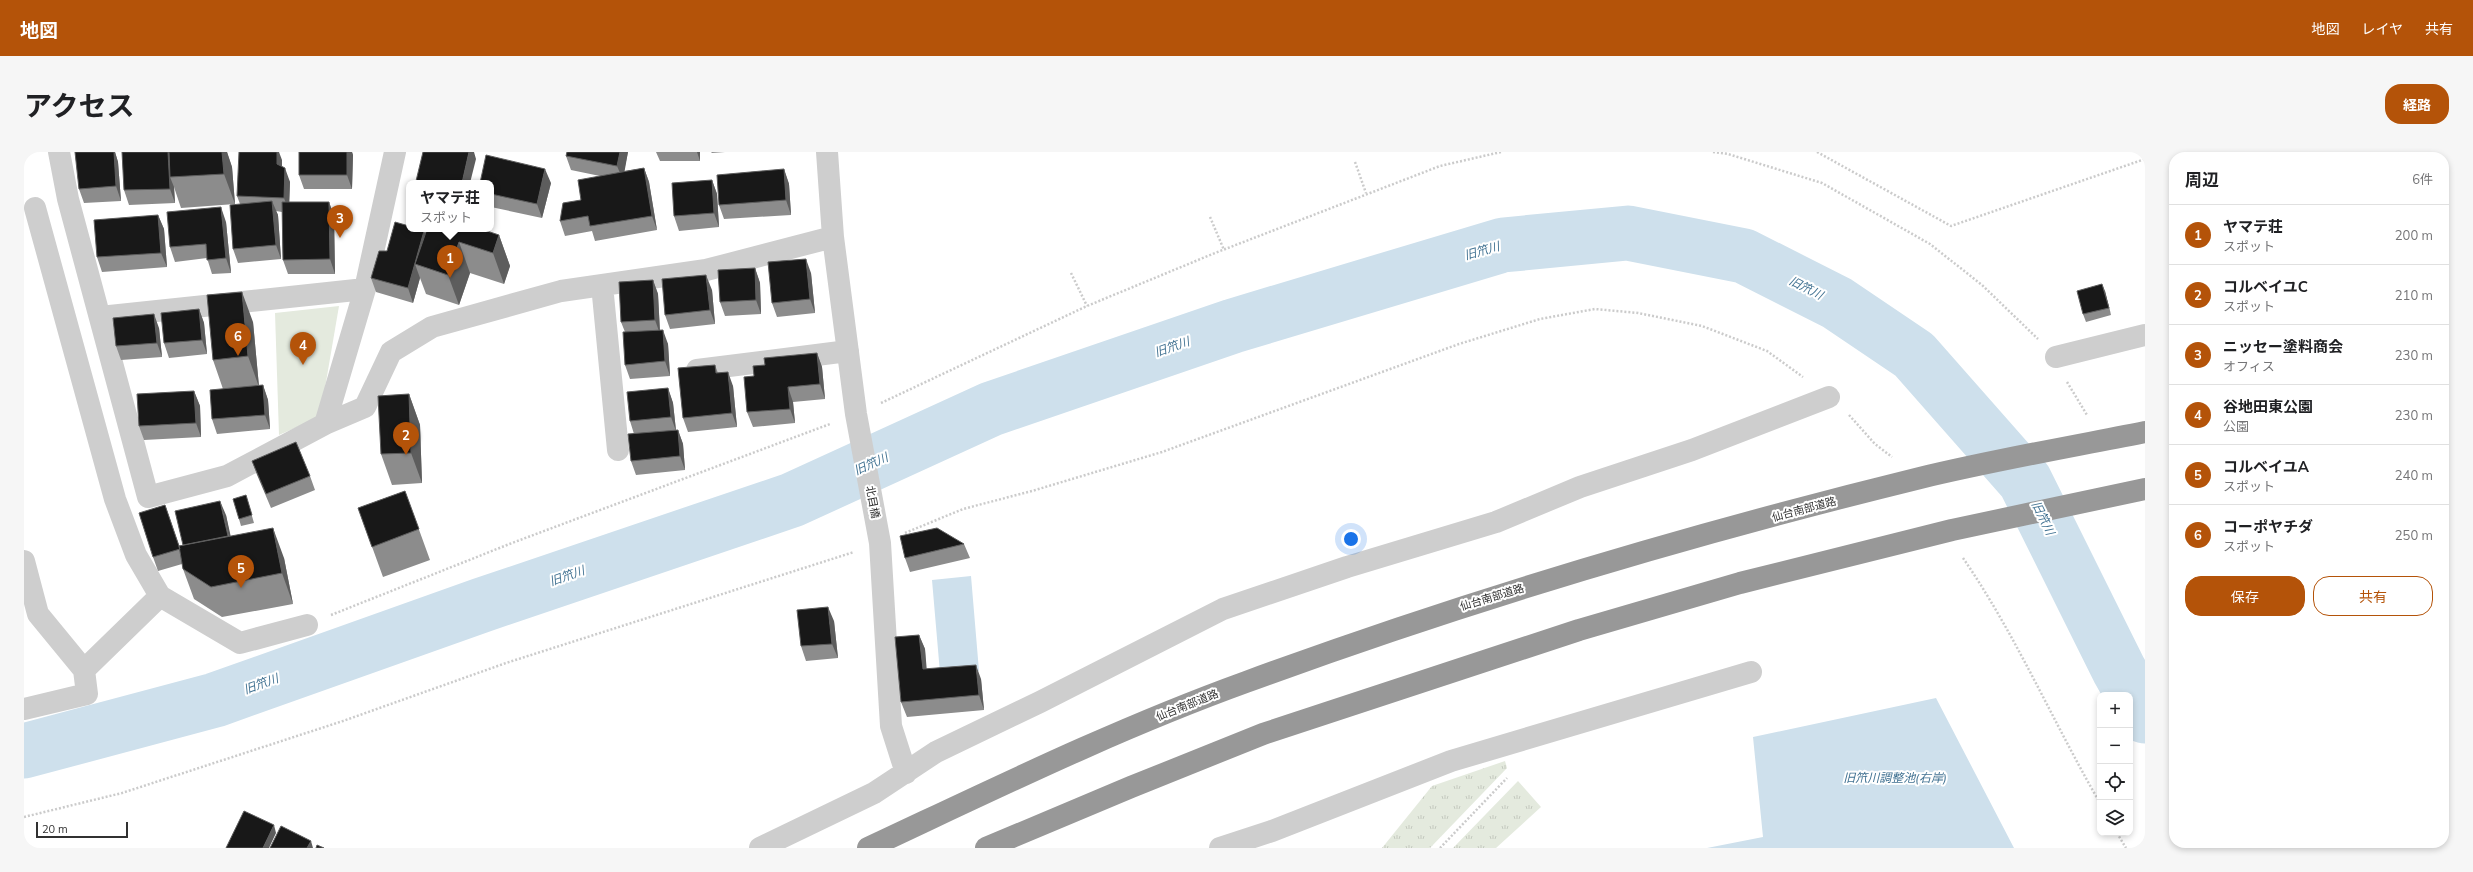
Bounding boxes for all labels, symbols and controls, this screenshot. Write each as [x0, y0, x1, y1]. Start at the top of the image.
text: 地図 [20, 18, 58, 42]
text: 地図 [2311, 20, 2339, 38]
text: レイヤ [2361, 20, 2403, 38]
text: 共有 [2425, 20, 2453, 38]
button: 経路 [2385, 84, 2449, 124]
text: アクセス [24, 88, 135, 123]
text: 周辺 [2185, 169, 2219, 190]
text: 6件 [2412, 171, 2433, 187]
popup [406, 180, 494, 232]
text: ヤマテ荘 [420, 188, 480, 207]
pin: 3 [327, 205, 353, 238]
text: スポット [420, 209, 472, 225]
text: ヤマテ荘 [2223, 217, 2283, 236]
text: 1 [2194, 227, 2202, 243]
text: 200 m [2395, 227, 2433, 243]
water label: 旧笊川 [1462, 238, 1503, 263]
text: スポット [2223, 238, 2275, 254]
pin: 1 [437, 245, 463, 278]
water label: 旧笊川 [1787, 273, 1827, 303]
text: コルベイユC [2223, 277, 2308, 296]
text: 2 [2194, 287, 2202, 303]
text: 210 m [2395, 287, 2433, 303]
text: スポット [2223, 298, 2275, 314]
pin: 6 [225, 323, 251, 356]
pin: 4 [290, 332, 316, 365]
water label: 旧笊川 [1152, 333, 1193, 359]
text: ニッセー塗料商会 [2223, 337, 2343, 356]
text: 3 [2194, 347, 2202, 363]
text: 230 m [2395, 347, 2433, 363]
text: オフィス [2223, 358, 2275, 374]
text: 谷地田東公園 [2223, 397, 2313, 416]
text: 4 [2194, 407, 2202, 423]
text: 230 m [2395, 407, 2433, 423]
text: 公園 [2223, 418, 2249, 434]
pin: 2 [393, 422, 419, 455]
water label: 旧笊川 [851, 449, 892, 478]
text: コルベイユA [2223, 457, 2309, 476]
text: 5 [2194, 467, 2202, 483]
text: 240 m [2395, 467, 2433, 483]
text: スポット [2223, 478, 2275, 494]
street label: 北目橋 [863, 484, 883, 520]
street label: 仙台南部道路 [1770, 494, 1838, 524]
water label: 旧笊川 [2029, 498, 2059, 539]
text: コーポヤチダ [2223, 517, 2313, 536]
text: 6 [2194, 527, 2202, 543]
text: 250 m [2395, 527, 2433, 543]
your location [1341, 529, 1361, 549]
text: スポット [2223, 538, 2275, 554]
pin: 5 [228, 555, 254, 588]
water label: 旧笊川 [547, 562, 588, 588]
button: 保存 [2185, 576, 2305, 616]
button: 共有 [2313, 576, 2433, 616]
street label: 仙台南部道路 [1458, 581, 1526, 613]
water label: 旧笊川 [241, 670, 282, 697]
street label: 仙台南部道路 [1154, 686, 1220, 724]
map controls [2097, 692, 2133, 836]
button: + [2097, 692, 2133, 728]
button: − [2097, 728, 2133, 764]
button: locate [2097, 764, 2133, 800]
water label: 旧笊川調整池(右岸) [1843, 770, 1947, 785]
button: layers [2097, 800, 2133, 836]
scale bar [36, 820, 128, 839]
text: 20 m [42, 822, 68, 836]

